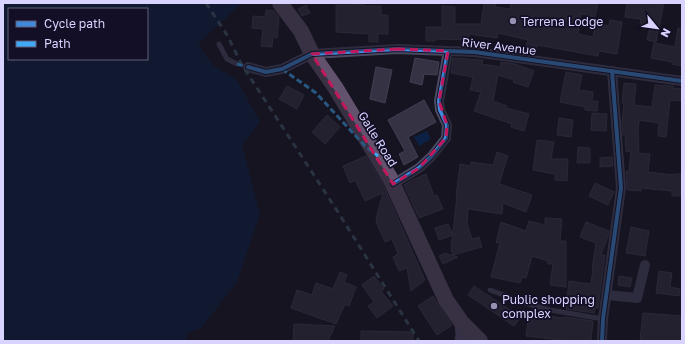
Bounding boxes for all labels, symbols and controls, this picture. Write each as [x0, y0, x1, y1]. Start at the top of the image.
legend [8, 8, 148, 60]
north arrow [637, 8, 677, 48]
place label: Terrena Lodge [521, 14, 603, 29]
text: Cycle path [44, 16, 105, 31]
marker: Terrena Lodge [508, 16, 518, 26]
text: N [658, 26, 674, 40]
street label: River Avenue [461, 34, 537, 58]
text: Path [44, 36, 71, 51]
street label: Galle Road [355, 109, 401, 169]
place label: Public shopping complex [502, 292, 595, 321]
marker: Public shopping complex [489, 301, 499, 311]

